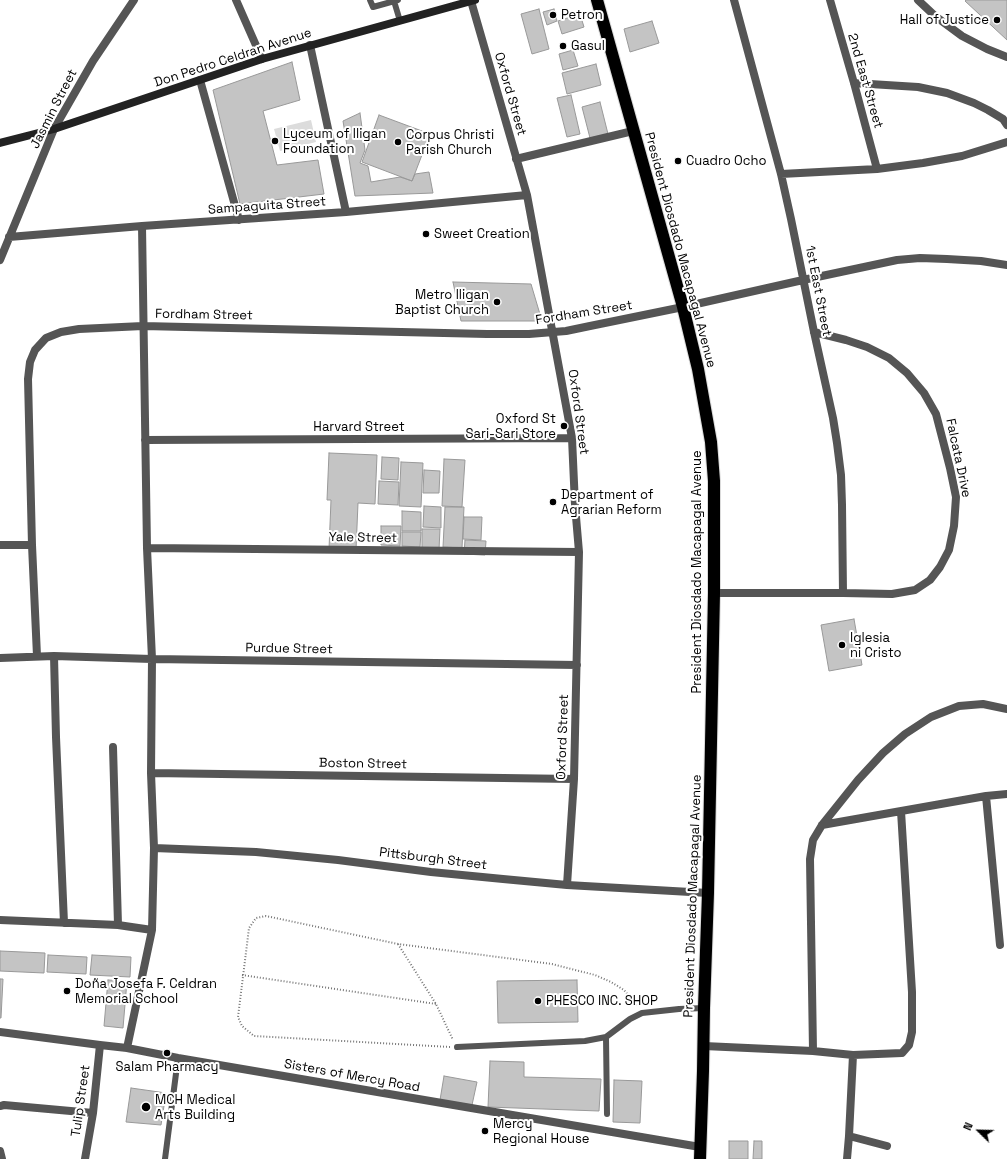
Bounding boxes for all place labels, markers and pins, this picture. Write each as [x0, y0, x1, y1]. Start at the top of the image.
place label: Petron [561, 7, 603, 23]
marker: Petron [548, 10, 558, 20]
place label: Hall of Justice [900, 12, 989, 28]
marker: Hall of Justice [992, 15, 1002, 25]
place label: Gasul [571, 38, 605, 54]
marker: Gasul [558, 41, 568, 51]
place label: Lyceum of Iligan Foundation [283, 126, 386, 157]
place label: Corpus Christi Parish Church [406, 127, 494, 158]
marker: Lyceum of Iligan Foundation [270, 136, 280, 146]
marker: Corpus Christi Parish Church [393, 137, 403, 147]
place label: Cuadro Ocho [686, 153, 766, 169]
marker: Cuadro Ocho [673, 156, 683, 166]
place label: Sweet Creation [434, 226, 530, 242]
marker: Sweet Creation [421, 229, 431, 239]
place label: Metro Iligan Baptist Church [395, 287, 489, 318]
marker: Metro Iligan Baptist Church [492, 297, 502, 307]
place label: Oxford St Sari-Sari Store [466, 411, 556, 442]
marker: Oxford St Sari-Sari Store [559, 421, 569, 431]
place label: Department of Agrarian Reform [561, 487, 662, 518]
marker: Department of Agrarian Reform [548, 497, 558, 507]
place label: Iglesia ni Cristo [850, 630, 901, 661]
marker: Iglesia ni Cristo [837, 640, 847, 650]
place label: Doña Josefa F. Celdran Memorial School [75, 976, 217, 1007]
marker: Doña Josefa F. Celdran Memorial School [62, 986, 72, 996]
place label: PHESCO INC. SHOP [546, 993, 658, 1009]
marker: PHESCO INC. SHOP [533, 996, 543, 1006]
marker: Salam Pharmacy [162, 1048, 172, 1058]
place label: Salam Pharmacy [116, 1059, 218, 1075]
place label: MCH Medical Arts Building [155, 1092, 235, 1123]
marker: MCH Medical Arts Building [140, 1101, 152, 1113]
place label: Mercy Regional House [493, 1116, 589, 1147]
marker: Mercy Regional House [480, 1126, 490, 1136]

